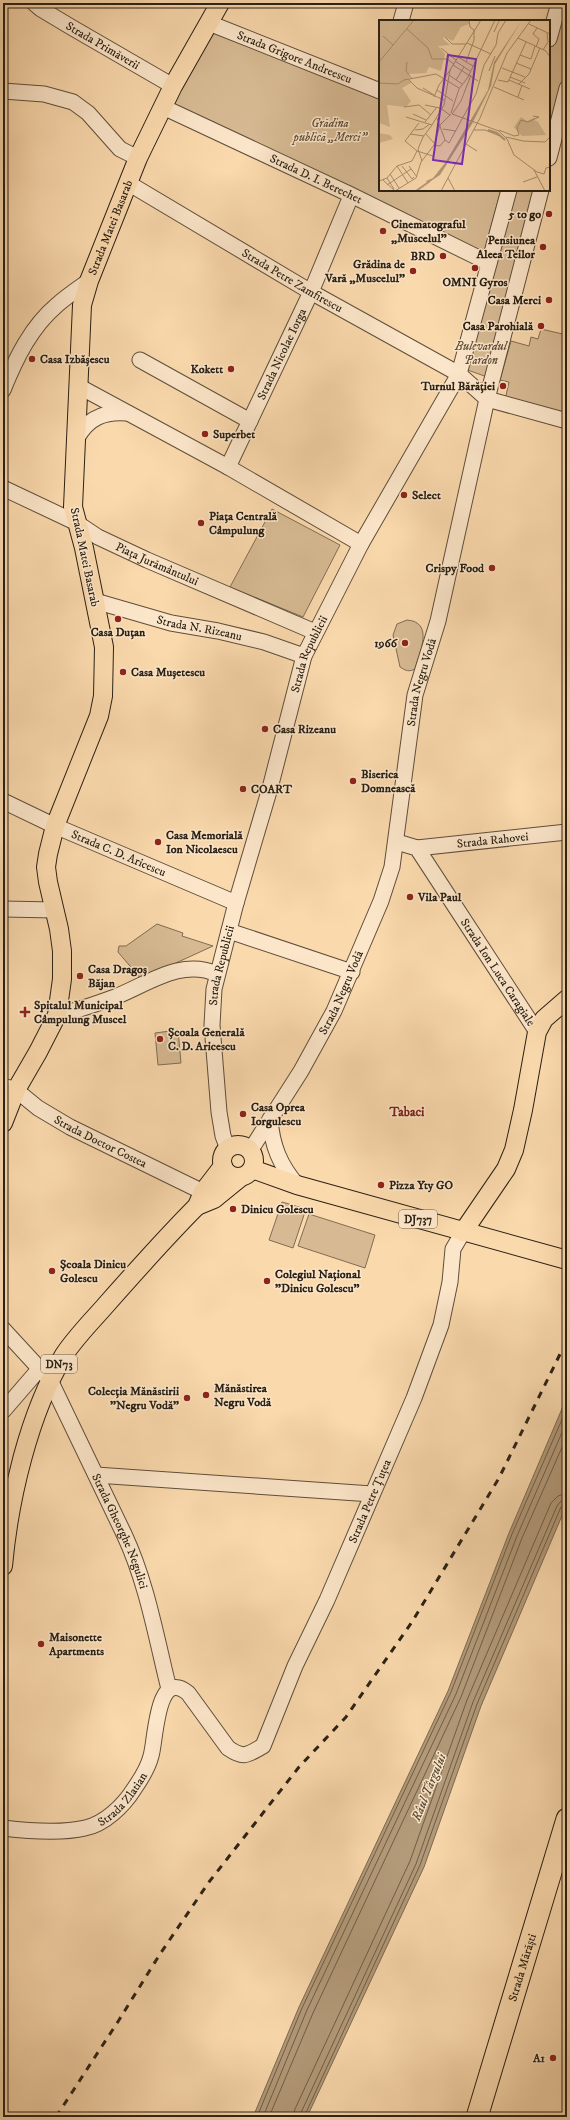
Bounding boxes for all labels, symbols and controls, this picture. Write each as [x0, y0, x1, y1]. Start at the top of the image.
street label: Strada Primăverii [63, 19, 142, 73]
inset map [379, 20, 550, 191]
street label: Strada Grigore Andreescu [235, 28, 354, 87]
park label: Grădina publică „Merci” [292, 116, 368, 145]
street label: Strada D. I. Berechet [267, 151, 365, 207]
street label: Strada Matei Basarab [85, 178, 137, 277]
place label: 5 to go [508, 207, 541, 222]
marker: 5 to go [544, 209, 554, 219]
place label: Cinematograful „Muscelul” [391, 217, 466, 246]
marker: Cinematograful „Muscelul” [378, 226, 388, 236]
place label: Pensiunea Aleea Teilor [475, 233, 536, 262]
marker: Pensiunea Aleea Teilor [538, 242, 548, 252]
street label: Strada Petre Zamfirescu [239, 246, 345, 316]
place label: BRD [411, 249, 435, 264]
marker: BRD [438, 251, 448, 261]
place label: Grădina de Vară „Muscelul” [324, 257, 405, 286]
marker: OMNI Gyros [470, 263, 480, 273]
marker: Grădina de Vară „Muscelul” [408, 266, 418, 276]
place label: OMNI Gyros [442, 275, 508, 290]
place label: Casa Merci [488, 293, 541, 308]
marker: Casa Merci [544, 295, 554, 305]
street label: Strada Nicolae Iorga [254, 305, 310, 402]
place label: Casa Parohială [463, 319, 534, 334]
marker: Casa Parohială [536, 321, 546, 331]
park label: Bulevardul Pardon [454, 339, 509, 368]
place label: Casa Izbășescu [40, 352, 110, 367]
marker: Casa Izbășescu [27, 354, 37, 364]
place label: Kokett [190, 362, 223, 377]
marker: Kokett [226, 364, 236, 374]
place label: Turnul Bărăției [420, 379, 495, 394]
marker: Turnul Bărăției [498, 381, 508, 391]
place label: Superbet [213, 427, 255, 442]
marker: Superbet [200, 429, 210, 439]
place label: Select [412, 488, 441, 503]
marker: Select [399, 490, 409, 500]
street label: Strada Matei Basarab [67, 506, 102, 608]
place label: Piața Centrală Câmpulung [209, 509, 278, 538]
marker: Piața Centrală Câmpulung [196, 518, 206, 528]
street label: Piața Jurământului [113, 539, 201, 589]
place label: Crispy Food [426, 561, 485, 576]
marker: Crispy Food [487, 563, 497, 573]
street label: Strada N. Rizeanu [155, 612, 244, 645]
street label: Strada Republicii [288, 613, 331, 694]
marker: Casa Duţan [113, 614, 123, 624]
place label: Casa Duţan [91, 625, 146, 640]
place label: 1966 [374, 636, 398, 651]
street label: Strada Negru Vodă [404, 636, 440, 727]
marker: 1966 [400, 638, 410, 648]
place label: Casa Mușetescu [131, 665, 205, 680]
marker: Casa Mușetescu [118, 667, 128, 677]
place label: Casa Rizeanu [273, 722, 336, 737]
marker: Casa Rizeanu [260, 724, 270, 734]
place label: Biserica Domnească [361, 767, 416, 796]
marker: Biserica Domnească [348, 776, 358, 786]
place label: COART [251, 782, 293, 797]
marker: COART [238, 784, 248, 794]
street label: Strada C. D. Aricescu [69, 827, 168, 880]
place label: Casa Memorială Ion Nicolaescu [166, 828, 244, 857]
street label: Strada Rahovei [456, 829, 529, 852]
marker: Casa Memorială Ion Nicolaescu [153, 837, 163, 847]
place label: Vila Paul [417, 890, 462, 905]
marker: Vila Paul [405, 892, 415, 902]
street label: Strada Ion Luca Caragiale [457, 916, 538, 1029]
street label: Strada Republicii [206, 924, 238, 1006]
street label: Strada Negru Vodă [316, 948, 367, 1037]
place label: Casa Dragoș Băjan [88, 962, 147, 991]
marker: Casa Dragoș Băjan [75, 971, 85, 981]
place label: Spitalul Municipal Câmpulung Muscel [34, 998, 127, 1027]
marker: Spitalul Municipal Câmpulung Muscel [19, 1006, 31, 1018]
place label: Școala Generală C. D. Aricescu [168, 1025, 245, 1054]
marker: Școala Generală C. D. Aricescu [155, 1034, 165, 1044]
place label: Casa Oprea Iorgulescu [251, 1100, 306, 1129]
district label: Tabaci [389, 1104, 425, 1120]
marker: Casa Oprea Iorgulescu [238, 1109, 248, 1119]
street label: Strada Doctor Costea [51, 1112, 150, 1172]
place label: Pizza Yty GO [389, 1178, 453, 1193]
marker: Pizza Yty GO [376, 1180, 386, 1190]
place label: Dinicu Golescu [241, 1202, 314, 1217]
marker: Dinicu Golescu [228, 1204, 238, 1214]
road number: DJ737 [399, 1210, 437, 1228]
place label: Școala Dinicu Golescu [60, 1257, 126, 1286]
marker: Școala Dinicu Golescu [47, 1266, 57, 1276]
place label: Colegiul Național ”Dinicu Golescu” [275, 1267, 361, 1296]
marker: Colegiul Național ”Dinicu Golescu” [262, 1276, 272, 1286]
road number: DN73 [41, 1355, 77, 1373]
place label: Mănăstirea Negru Vodă [214, 1381, 272, 1410]
place label: Colecția Mănăstirii "Negru Vodă" [88, 1384, 179, 1413]
marker: Mănăstirea Negru Vodă [201, 1390, 211, 1400]
marker: Colecția Mănăstirii "Negru Vodă" [182, 1393, 192, 1403]
street label: Strada Petre Țuțea [345, 1456, 395, 1546]
street label: Strada Gheorghe Negulici [88, 1471, 151, 1590]
place label: Maisonette Apartments [48, 1630, 104, 1659]
marker: Maisonette Apartments [36, 1639, 46, 1649]
water label: Râul Târgului [408, 1750, 450, 1824]
street label: Strada Zlatian [95, 1769, 151, 1830]
street label: Strada Mărăști [505, 1932, 540, 2003]
place label: A1 [532, 2051, 546, 2066]
marker: A1 [548, 2053, 558, 2063]

